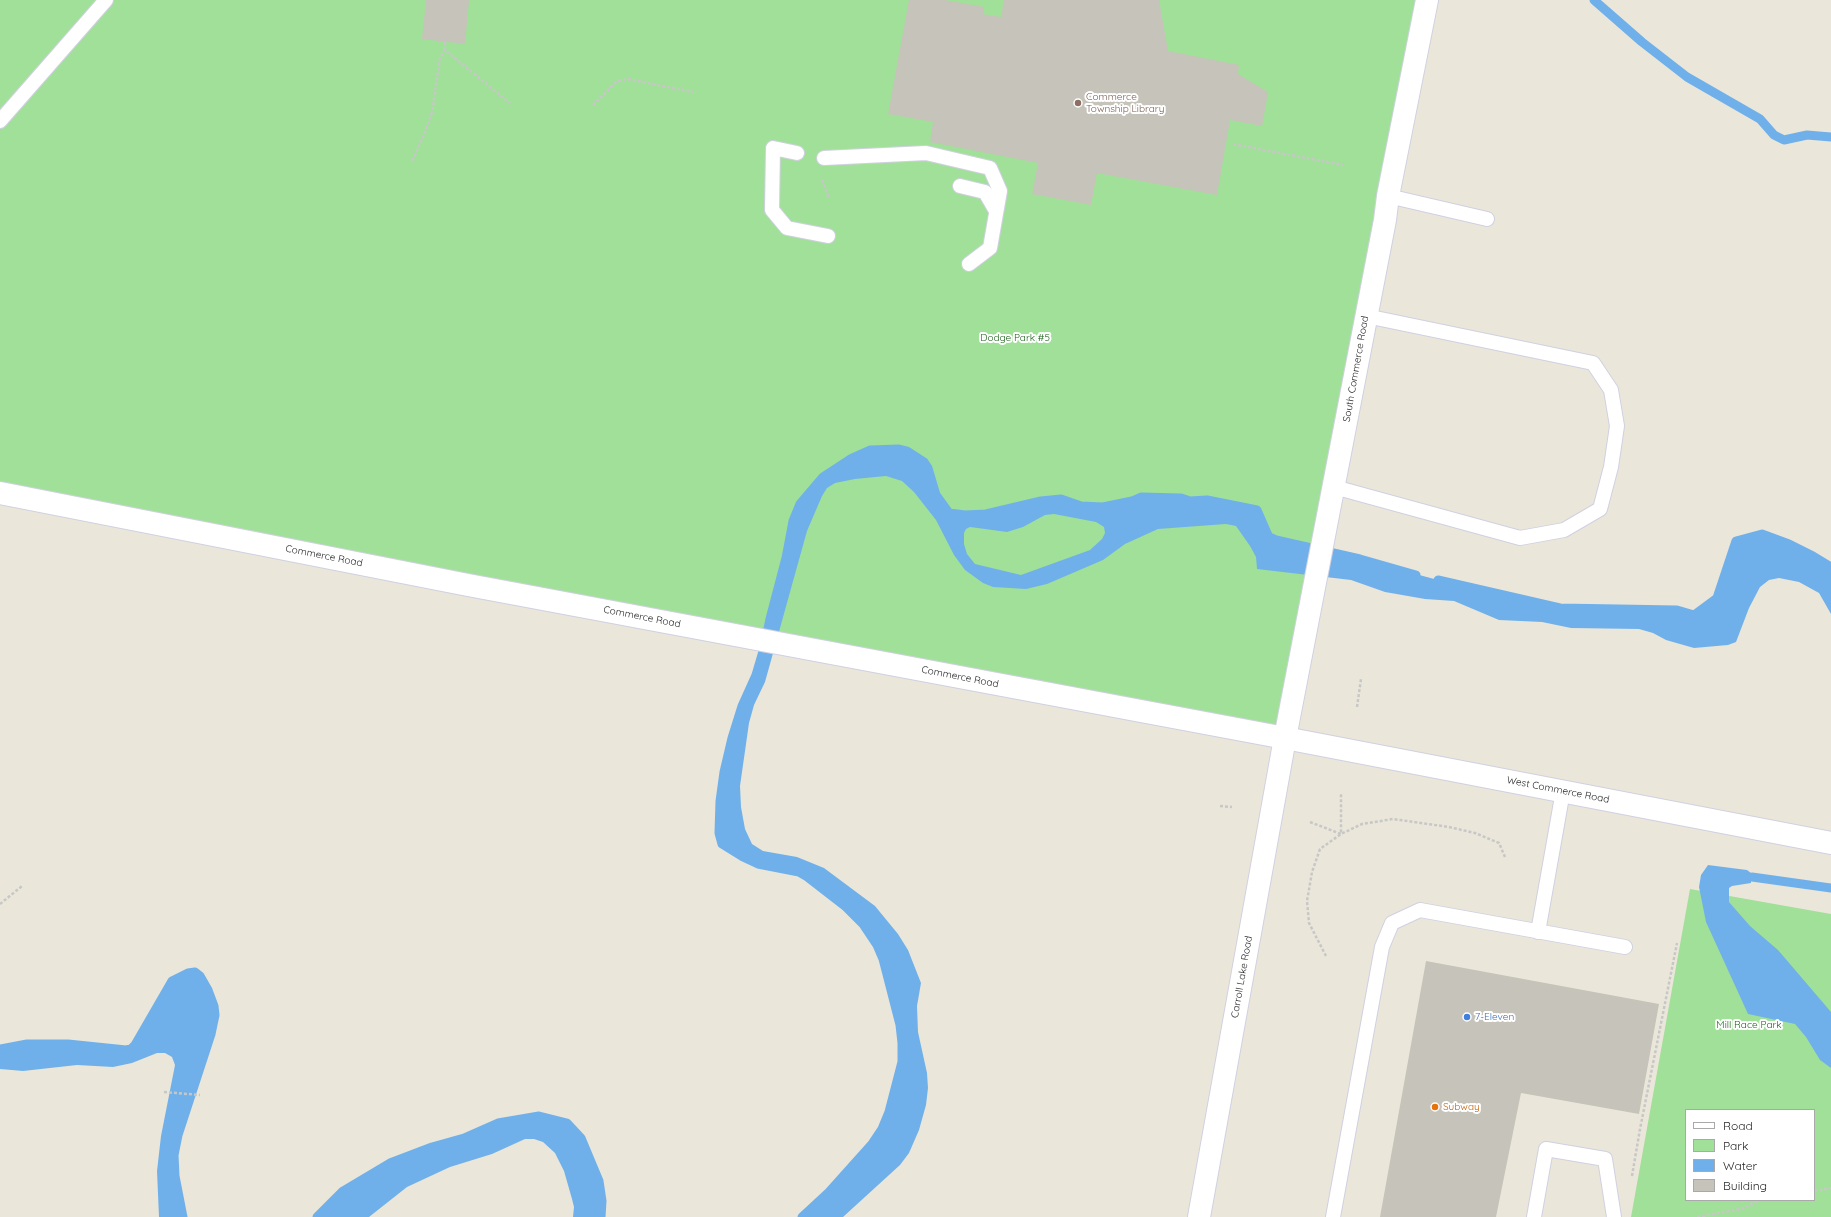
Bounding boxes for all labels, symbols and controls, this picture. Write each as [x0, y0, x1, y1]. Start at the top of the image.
place label: Commerce Township Library [1086, 91, 1164, 114]
marker: Commerce Township Library [1073, 98, 1083, 108]
street label: South Commerce Road [1341, 315, 1371, 423]
park label: Dodge Park #5 [980, 332, 1050, 344]
street label: Commerce Road [284, 543, 364, 569]
street label: Commerce Road [602, 604, 682, 630]
street label: Commerce Road [920, 664, 1000, 690]
street label: West Commerce Road [1506, 774, 1610, 806]
street label: Carroll Lake Road [1229, 935, 1255, 1019]
place label: 7-Eleven [1475, 1011, 1514, 1023]
marker: 7-Eleven [1462, 1012, 1472, 1022]
park label: Mill Race Park [1716, 1019, 1782, 1031]
place label: Subway [1443, 1101, 1480, 1113]
marker: Subway [1430, 1102, 1440, 1112]
legend [1685, 1109, 1815, 1201]
text: Road [1723, 1118, 1753, 1133]
text: Park [1723, 1138, 1748, 1153]
text: Water [1723, 1158, 1757, 1173]
text: Building [1723, 1178, 1767, 1193]

